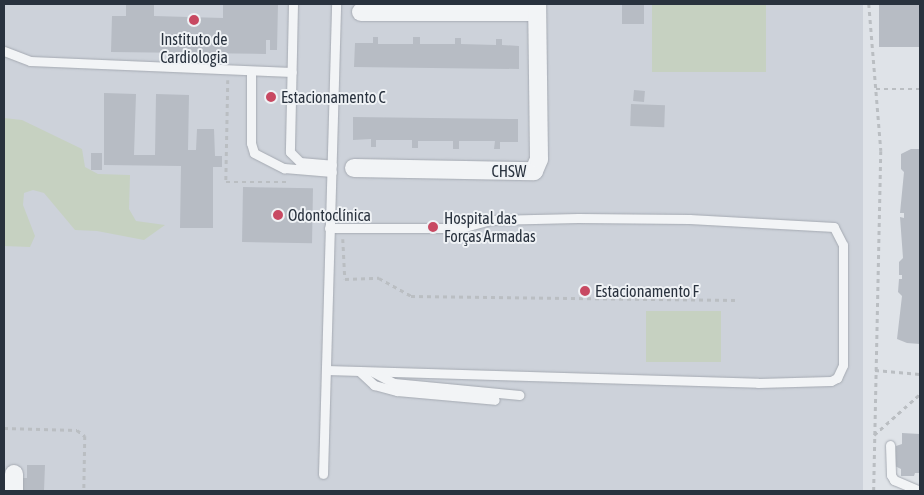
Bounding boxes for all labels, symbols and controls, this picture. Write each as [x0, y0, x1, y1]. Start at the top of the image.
marker: Instituto de Cardiologia [187, 13, 201, 27]
place label: Instituto de Cardiologia [160, 29, 228, 67]
place label: Estacionamento C [281, 87, 386, 107]
marker: Estacionamento C [265, 91, 277, 103]
street label: CHSW [492, 161, 526, 181]
place label: Odontoclínica [288, 205, 371, 225]
place label: Hospital das Forças Armadas [444, 208, 536, 246]
marker: Odontoclínica [272, 209, 284, 221]
marker: Hospital das Forças Armadas [426, 220, 440, 234]
place label: Estacionamento F [595, 281, 699, 301]
marker: Estacionamento F [579, 285, 591, 297]

